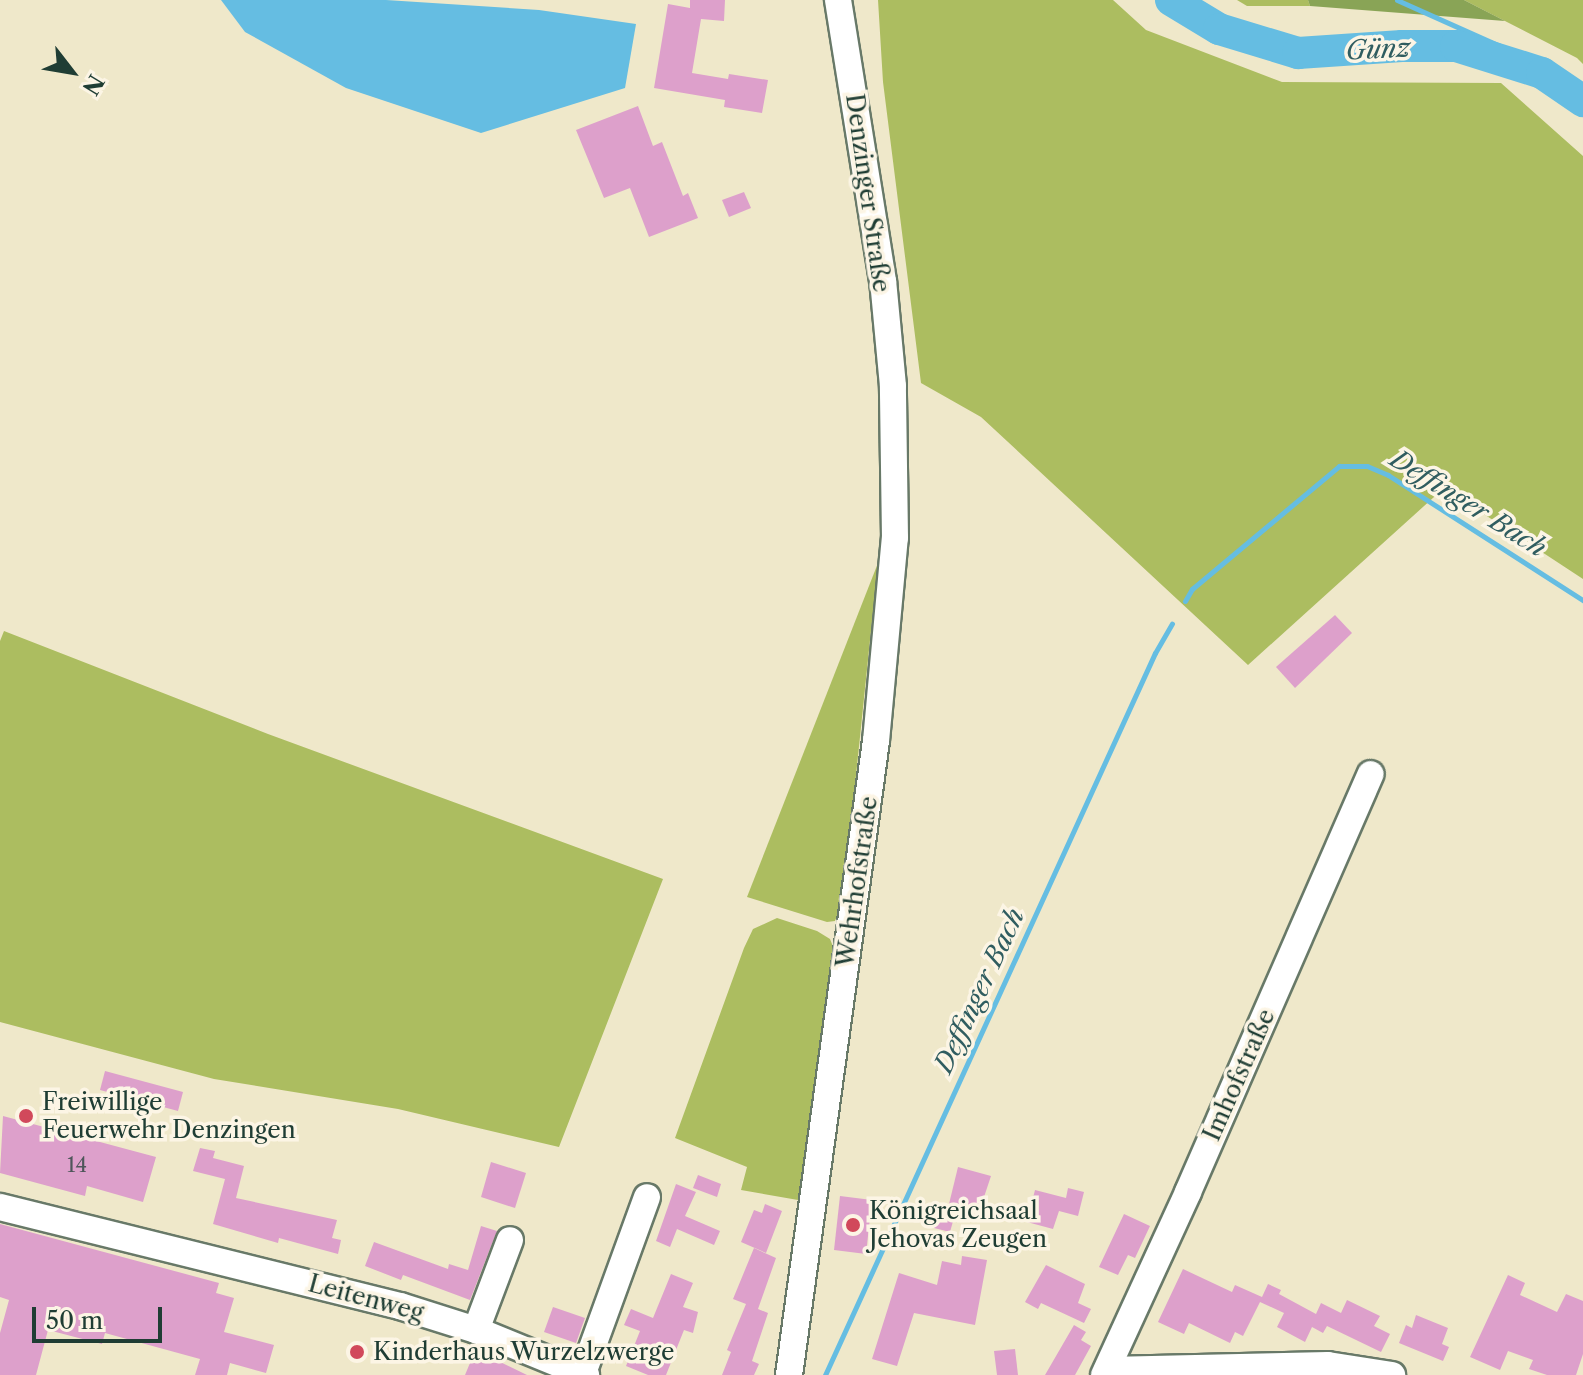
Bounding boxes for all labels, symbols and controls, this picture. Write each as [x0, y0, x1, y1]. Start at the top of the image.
north arrow [32, 32, 112, 112]
water label: Günz [1345, 33, 1411, 67]
text: N [77, 69, 109, 100]
street label: Denzinger Straße [840, 92, 896, 294]
water label: Deffinger Bach [1384, 444, 1552, 564]
street label: Wehrhofstraße [831, 795, 883, 969]
water label: Deffinger Bach [928, 904, 1032, 1078]
street label: Imhofstraße [1197, 1005, 1281, 1145]
place label: Freiwillige Feuerwehr Denzingen [42, 1088, 296, 1144]
marker: Freiwillige Feuerwehr Denzingen [17, 1107, 35, 1125]
house number: 14 [67, 1153, 87, 1177]
place label: Königreichsaal Jehovas Zeugen [869, 1197, 1047, 1253]
marker: Königreichsaal Jehovas Zeugen [844, 1216, 862, 1234]
street label: Leitenweg [305, 1269, 427, 1327]
scale bar [36, 1291, 166, 1341]
text: 50 m [46, 1306, 103, 1335]
place label: Kinderhaus Wurzelzwerge [373, 1338, 675, 1366]
marker: Kinderhaus Wurzelzwerge [348, 1343, 366, 1361]

